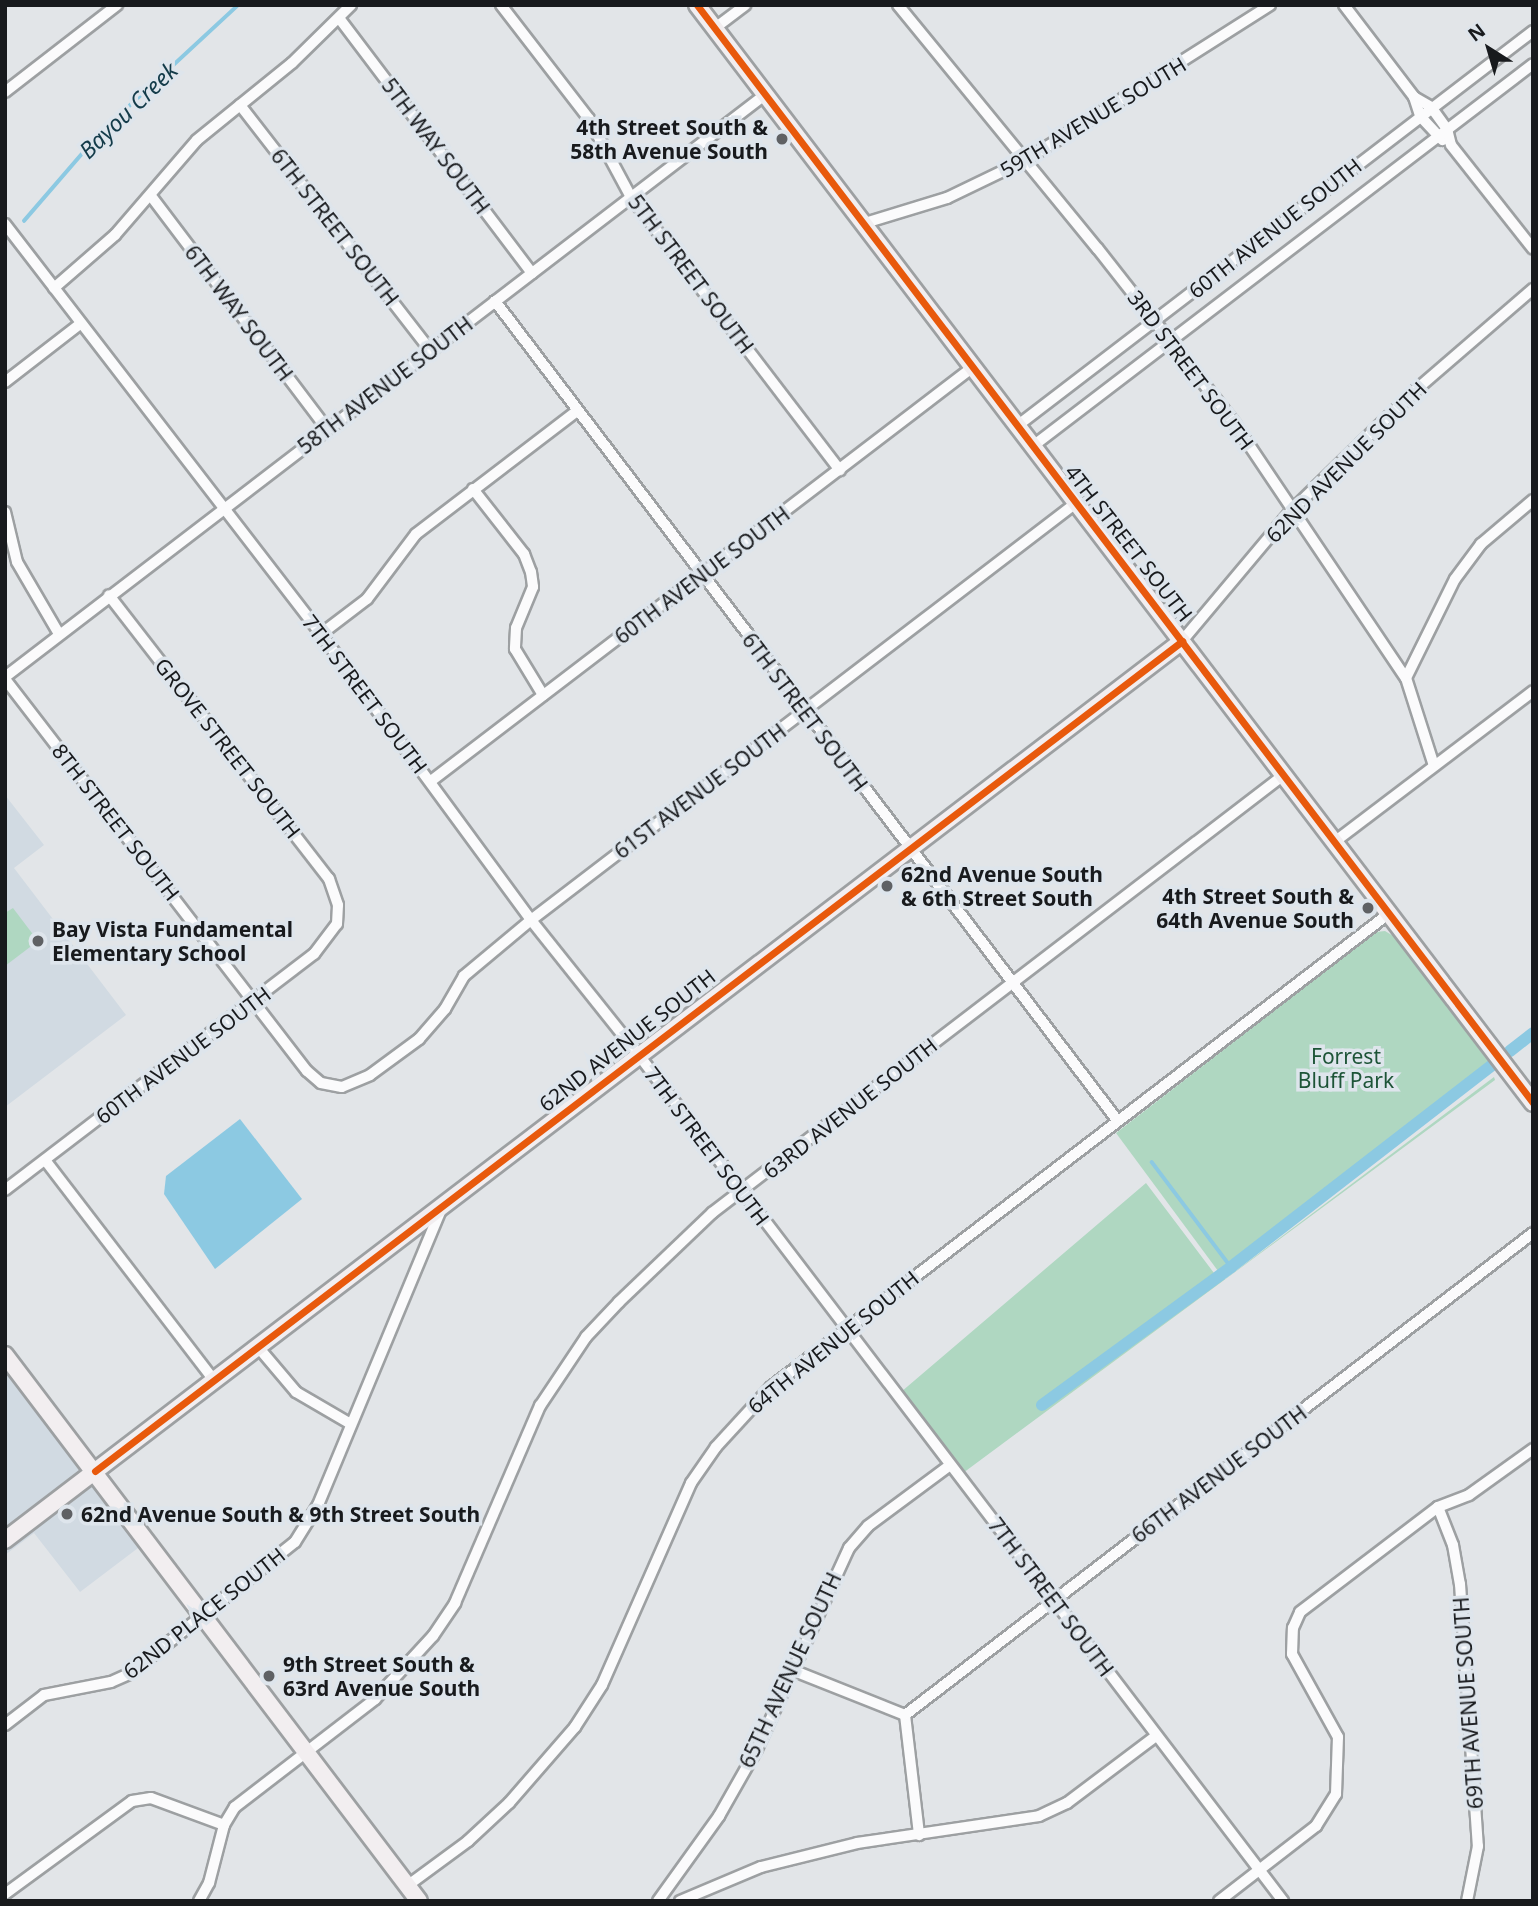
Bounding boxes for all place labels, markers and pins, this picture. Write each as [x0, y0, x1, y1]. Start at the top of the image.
place label: 4th Street South & 58th Avenue South [570, 114, 768, 164]
marker: 4th Street South & 58th Avenue South [774, 131, 790, 147]
place label: 62nd Avenue South & 6th Street South [901, 861, 1103, 911]
marker: 62nd Avenue South & 6th Street South [879, 878, 895, 894]
place label: 4th Street South & 64th Avenue South [1156, 883, 1354, 933]
marker: 4th Street South & 64th Avenue South [1360, 900, 1376, 916]
place label: Bay Vista Fundamental Elementary School [52, 916, 293, 966]
marker: Bay Vista Fundamental Elementary School [30, 933, 46, 949]
place label: 62nd Avenue South & 9th Street South [81, 1501, 480, 1527]
marker: 62nd Avenue South & 9th Street South [59, 1506, 75, 1522]
place label: 9th Street South & 63rd Avenue South [283, 1651, 480, 1701]
marker: 9th Street South & 63rd Avenue South [261, 1668, 277, 1684]

